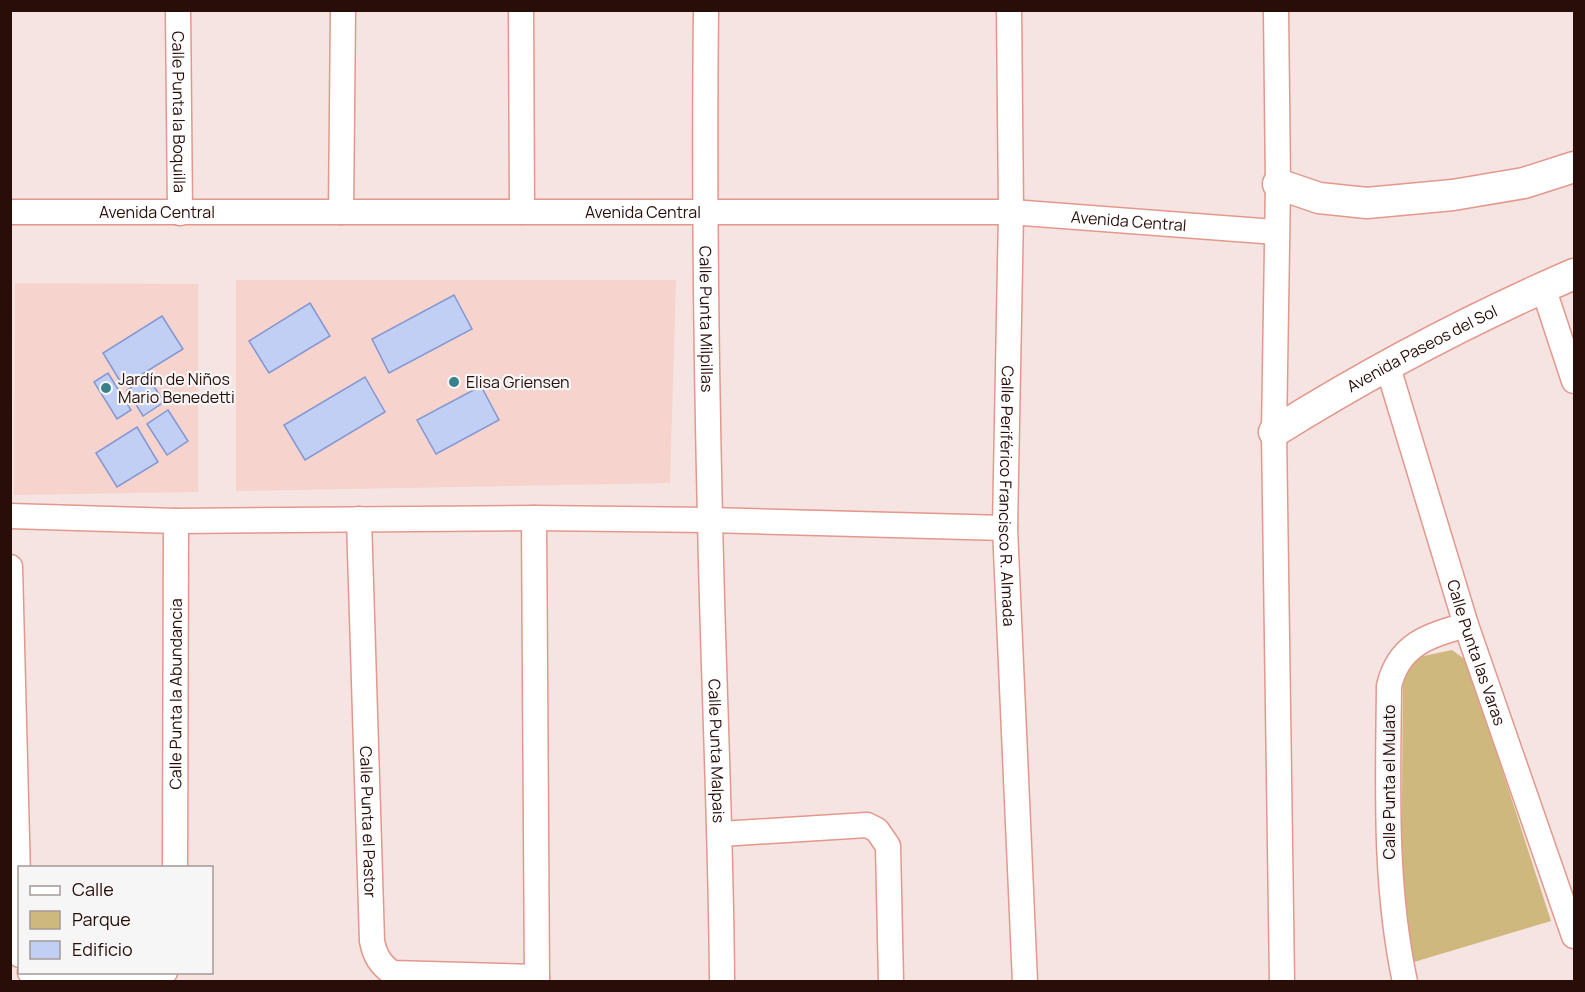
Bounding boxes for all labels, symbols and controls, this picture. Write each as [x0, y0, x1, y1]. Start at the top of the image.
street label: Calle Punta la Boquilla [167, 31, 191, 193]
street label: Avenida Central [99, 201, 215, 223]
street label: Avenida Central [585, 201, 701, 223]
street label: Avenida Central [1070, 206, 1187, 236]
street label: Calle Punta Milpillas [695, 246, 718, 392]
street label: Avenida Paseos del Sol [1343, 300, 1501, 397]
street label: Calle Periférico Francisco R. Almada [994, 365, 1020, 627]
place label: Jardín de Niños Mario Benedetti [118, 368, 235, 408]
place label: Elisa Griensen [466, 371, 570, 393]
marker: Elisa Griensen [447, 375, 461, 389]
marker: Jardín de Niños Mario Benedetti [99, 381, 113, 395]
street label: Calle Punta las Varas [1442, 577, 1511, 728]
street label: Calle Punta la Abundancia [164, 598, 187, 790]
street label: Calle Punta Malpais [703, 678, 730, 823]
street label: Calle Punta el Mulato [1378, 705, 1400, 859]
street label: Calle Punta el Pastor [355, 746, 382, 898]
legend [18, 866, 213, 974]
text: Calle [72, 877, 114, 901]
text: Parque [72, 907, 131, 931]
text: Edificio [72, 937, 133, 961]

